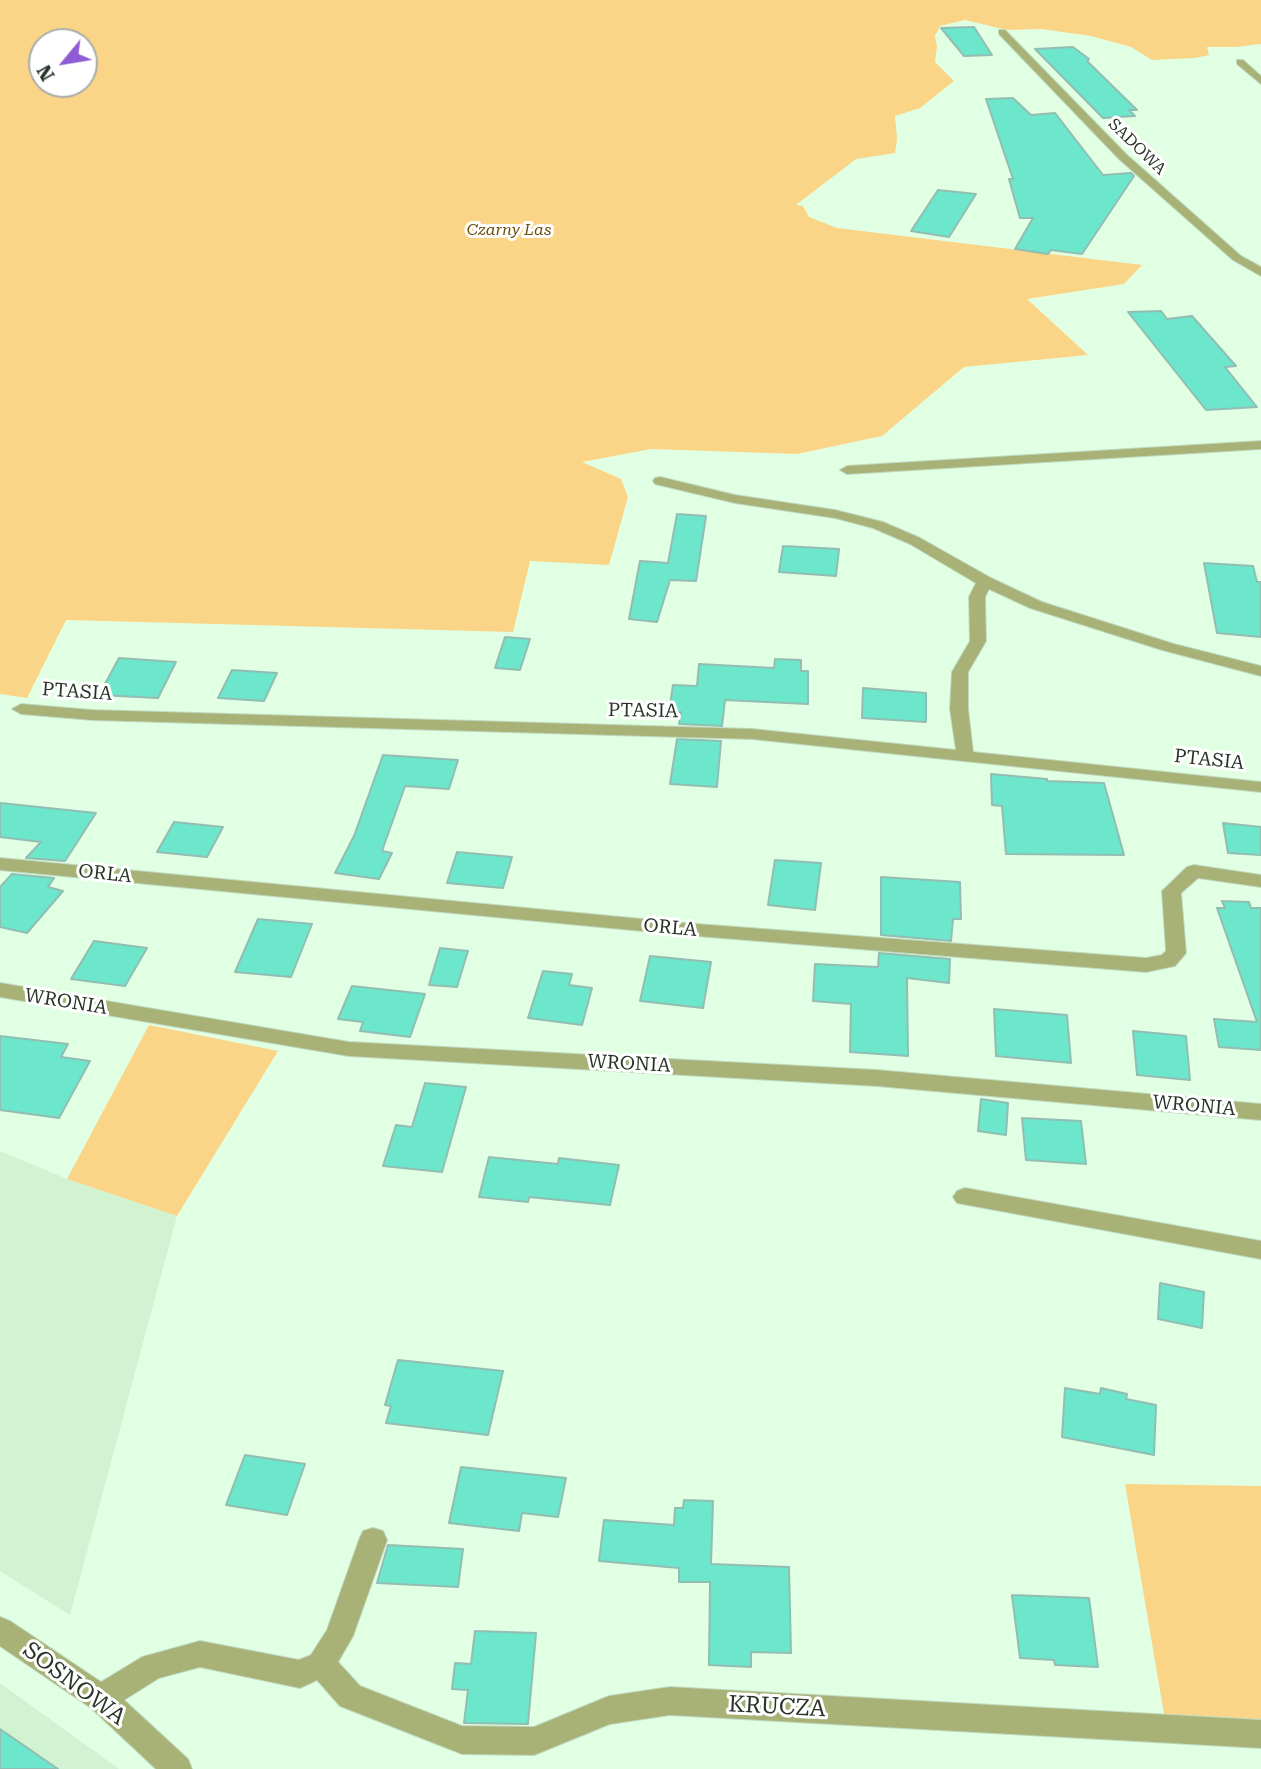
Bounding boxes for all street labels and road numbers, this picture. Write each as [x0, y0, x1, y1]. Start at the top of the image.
street label: SADOWA [1104, 115, 1170, 179]
street label: PTASIA [41, 678, 113, 706]
street label: PTASIA [608, 699, 678, 723]
street label: PTASIA [1173, 745, 1245, 775]
street label: ORLA [77, 860, 133, 888]
street label: ORLA [642, 914, 698, 942]
street label: WRONIA [23, 984, 109, 1020]
street label: WRONIA [587, 1050, 671, 1078]
street label: WRONIA [1152, 1091, 1236, 1121]
street label: SOSNOWA [17, 1636, 131, 1732]
street label: KRUCZA [728, 1691, 826, 1723]

